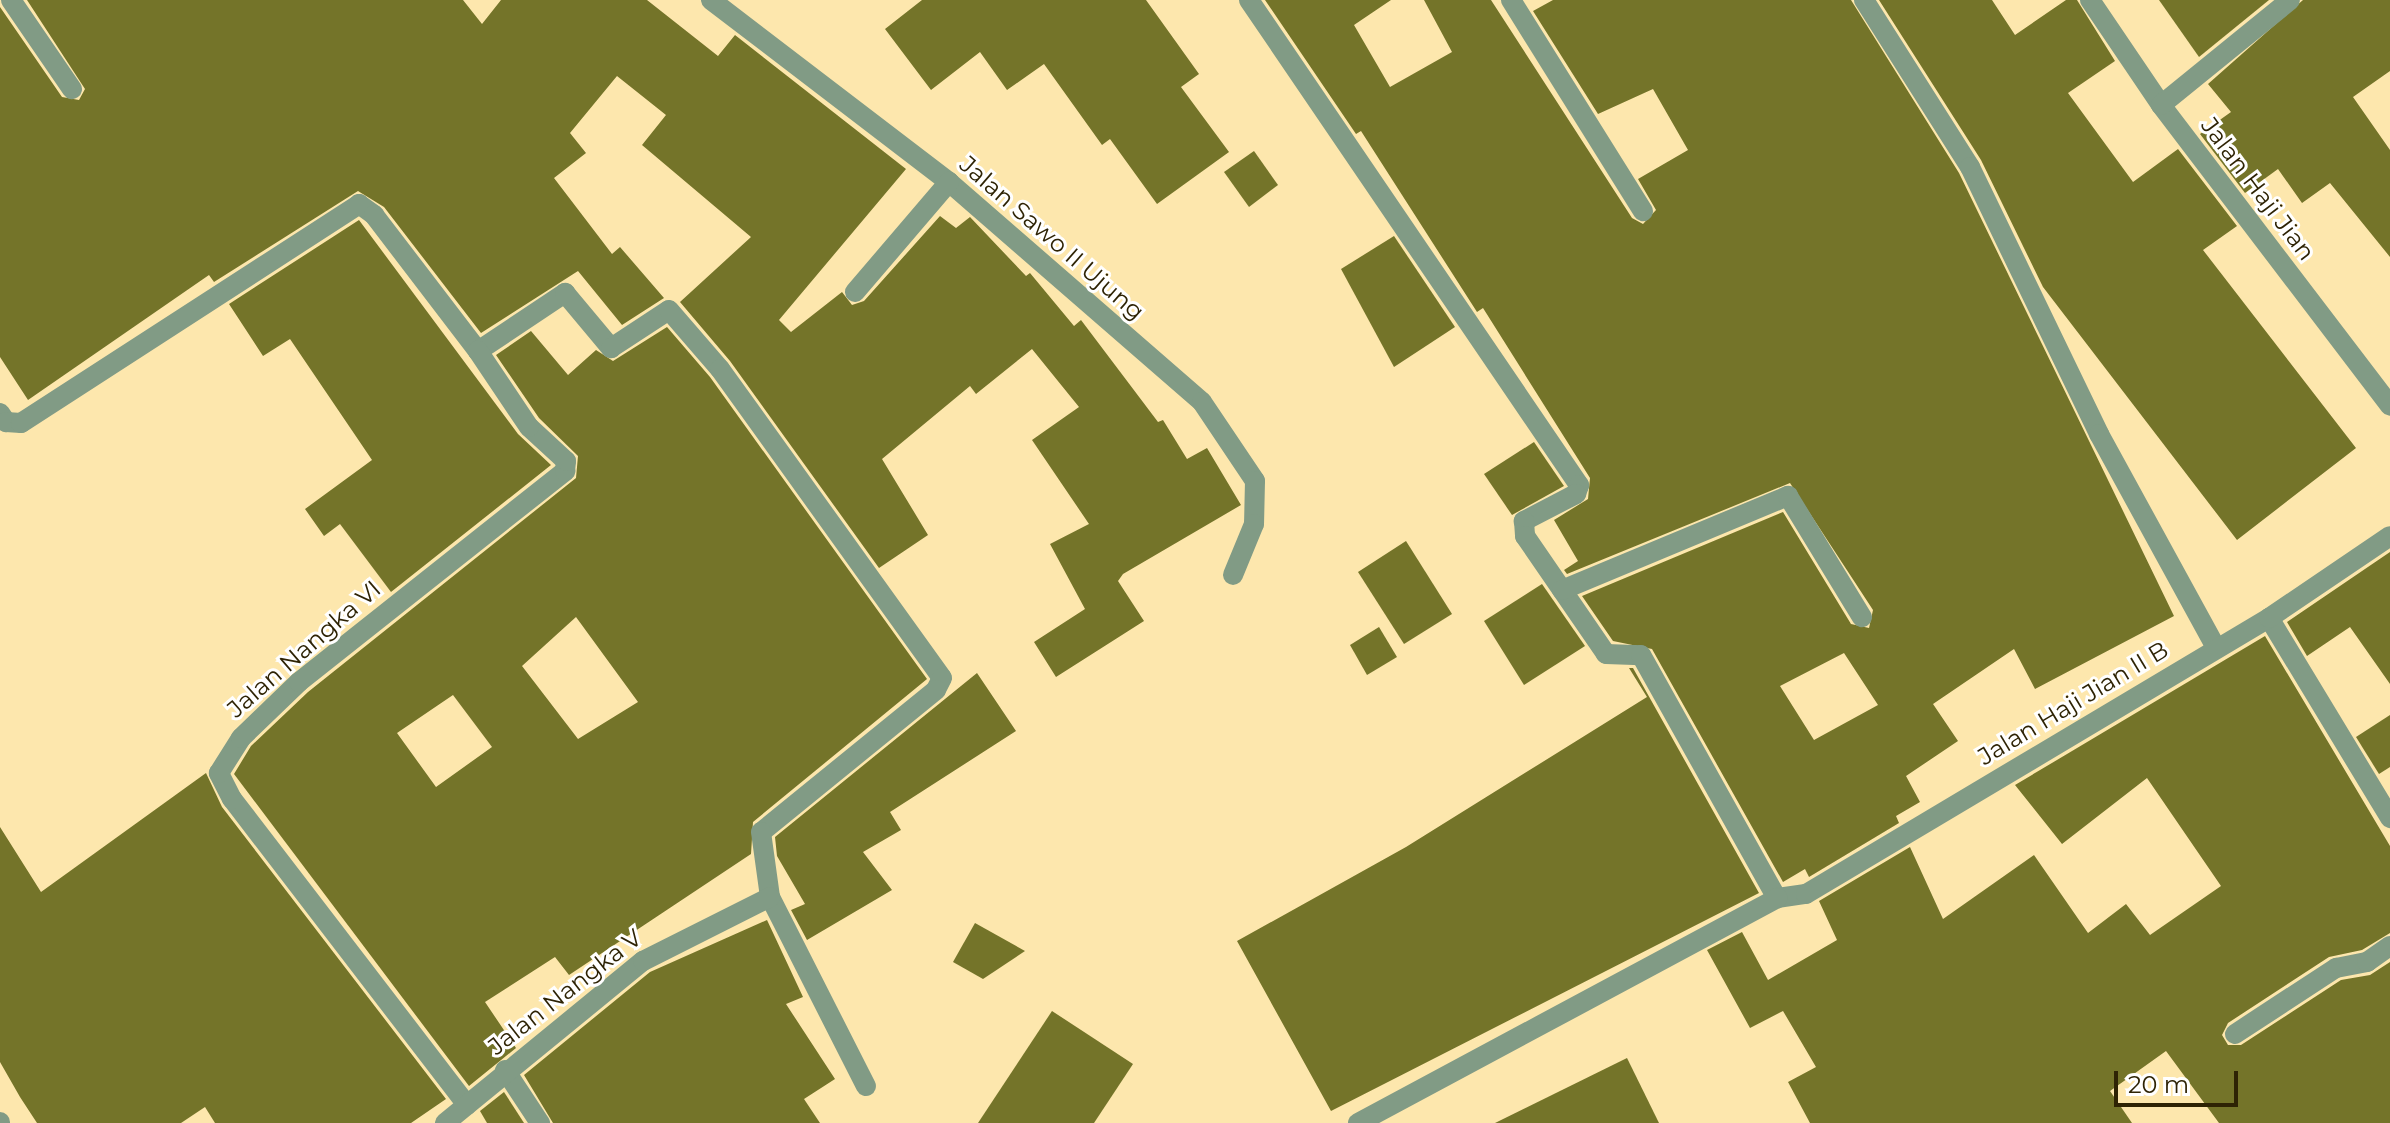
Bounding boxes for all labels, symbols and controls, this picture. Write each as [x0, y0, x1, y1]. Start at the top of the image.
street label: Jalan Haji Jian [2195, 112, 2321, 266]
street label: Jalan Sawo II Ujung [954, 150, 1150, 326]
street label: Jalan Nangka VI [221, 575, 387, 723]
street label: Jalan Haji Jian II B [1973, 635, 2173, 771]
street label: Jalan Nangka V [482, 923, 648, 1061]
scale bar [2118, 1055, 2242, 1105]
text: 20 m [2128, 1070, 2189, 1099]

